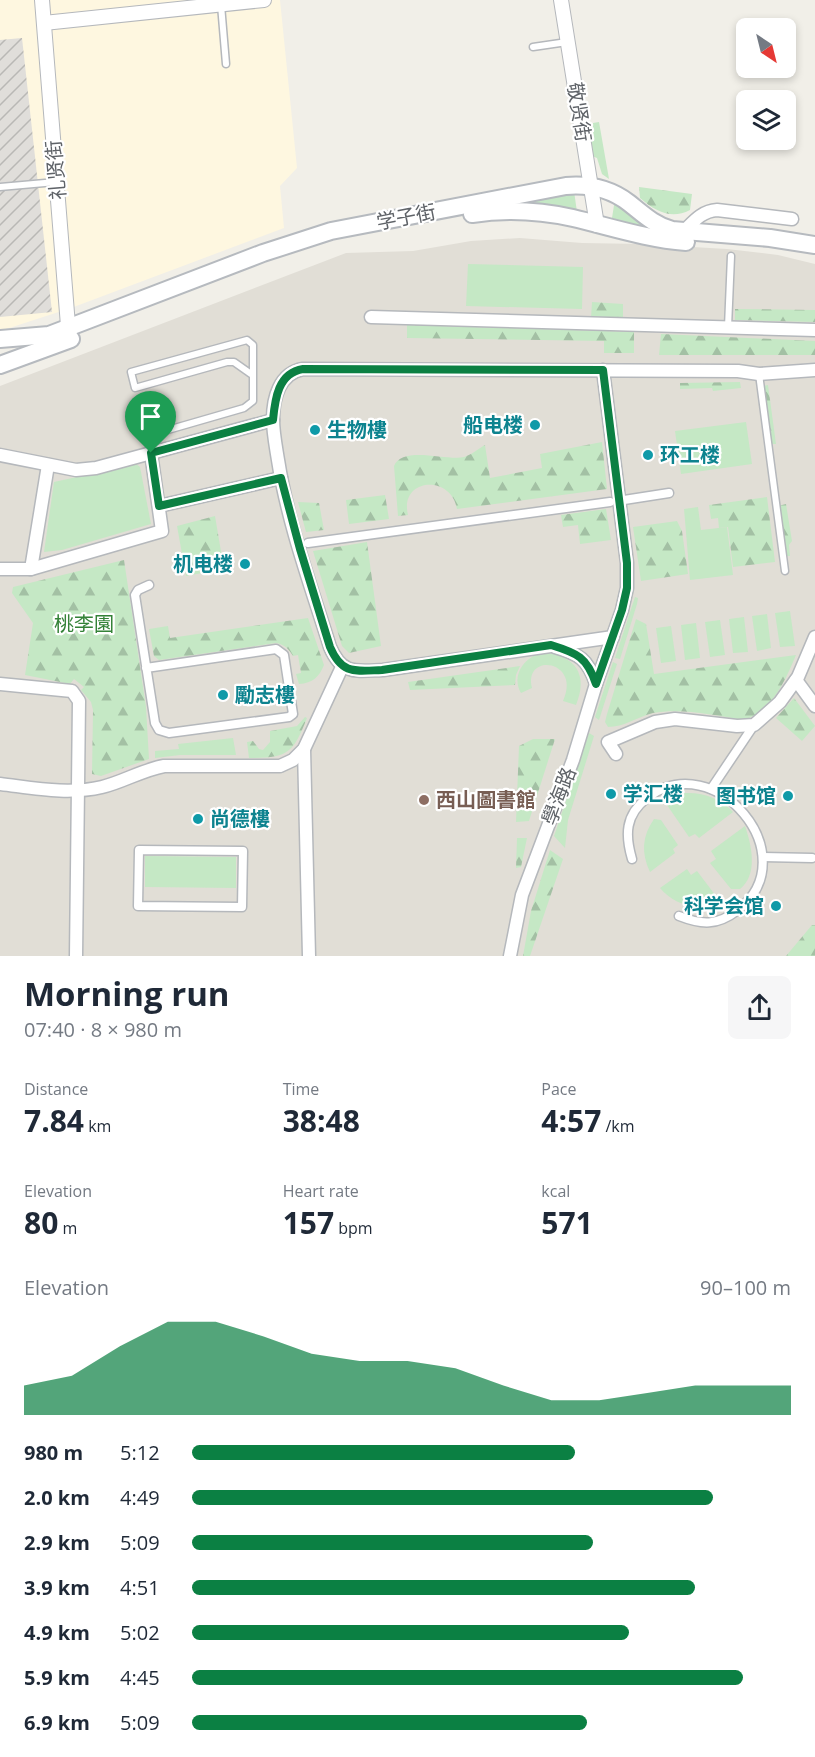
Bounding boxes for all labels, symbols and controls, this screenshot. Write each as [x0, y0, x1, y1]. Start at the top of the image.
north arrow [736, 18, 796, 78]
map controls [736, 18, 796, 150]
street label: 敬贤街 [561, 80, 598, 144]
button: layers [736, 90, 796, 150]
street label: 礼贤街 [39, 139, 72, 201]
street label: 学子街 [374, 198, 438, 235]
pin [125, 391, 176, 453]
icon: arrive [134, 400, 167, 433]
place label: 船电楼 [463, 411, 523, 438]
place label: 生物樓 [327, 416, 387, 443]
marker: 船电楼 [528, 418, 542, 432]
marker: 生物樓 [308, 423, 322, 437]
place label: 环工楼 [660, 441, 720, 468]
marker: 环工楼 [641, 448, 655, 462]
place label: 机电楼 [173, 550, 233, 577]
marker: 机电楼 [238, 557, 252, 571]
park label: 桃李園 [54, 610, 114, 637]
place label: 勵志樓 [235, 681, 295, 708]
marker: 勵志樓 [216, 688, 230, 702]
street label: 學海路 [535, 763, 582, 829]
place label: 学汇楼 [623, 780, 683, 807]
place label: 图书馆 [716, 782, 776, 809]
place label: 西山圖書館 [436, 786, 536, 813]
marker: 学汇楼 [604, 787, 618, 801]
marker: 图书馆 [781, 789, 795, 803]
marker: 西山圖書館 [417, 793, 431, 807]
place label: 尚德樓 [210, 805, 270, 832]
marker: 尚德樓 [191, 812, 205, 826]
place label: 科学会馆 [684, 892, 764, 919]
marker: 科学会馆 [769, 899, 783, 913]
text: Morning run [24, 971, 230, 1016]
button: share [728, 976, 791, 1039]
text: 07:40 · 8 × 980 m [24, 1016, 182, 1043]
text: Distance [24, 1078, 88, 1100]
text: Time [283, 1078, 319, 1100]
text: Pace [541, 1078, 577, 1100]
text: 7.84 [24, 1100, 84, 1141]
text: 38:48 [283, 1100, 360, 1141]
text: 4:57 [541, 1100, 601, 1141]
text: km [84, 1115, 111, 1137]
text: /km [601, 1115, 635, 1137]
text: Elevation [24, 1180, 92, 1202]
text: Heart rate [283, 1180, 359, 1202]
text: kcal [541, 1180, 570, 1202]
text: 80 [24, 1202, 58, 1243]
text: 157 [283, 1202, 334, 1243]
text: 571 [541, 1202, 593, 1243]
text: m [58, 1217, 77, 1239]
text: bpm [334, 1217, 373, 1239]
text: Elevation [24, 1274, 109, 1301]
text: 90–100 m [700, 1274, 791, 1301]
text: 980 m [24, 1439, 83, 1466]
text: 5:12 [120, 1439, 160, 1466]
text: 2.0 km [24, 1484, 90, 1511]
text: 4:49 [120, 1484, 160, 1511]
text: 2.9 km [24, 1529, 90, 1556]
text: 5:09 [120, 1529, 160, 1556]
text: 3.9 km [24, 1574, 90, 1601]
text: 4:51 [120, 1574, 160, 1601]
text: 4.9 km [24, 1619, 90, 1646]
text: 5:02 [120, 1619, 160, 1646]
text: 5.9 km [24, 1664, 90, 1691]
text: 4:45 [120, 1664, 160, 1691]
text: 6.9 km [24, 1709, 90, 1736]
text: 5:09 [120, 1709, 160, 1736]

